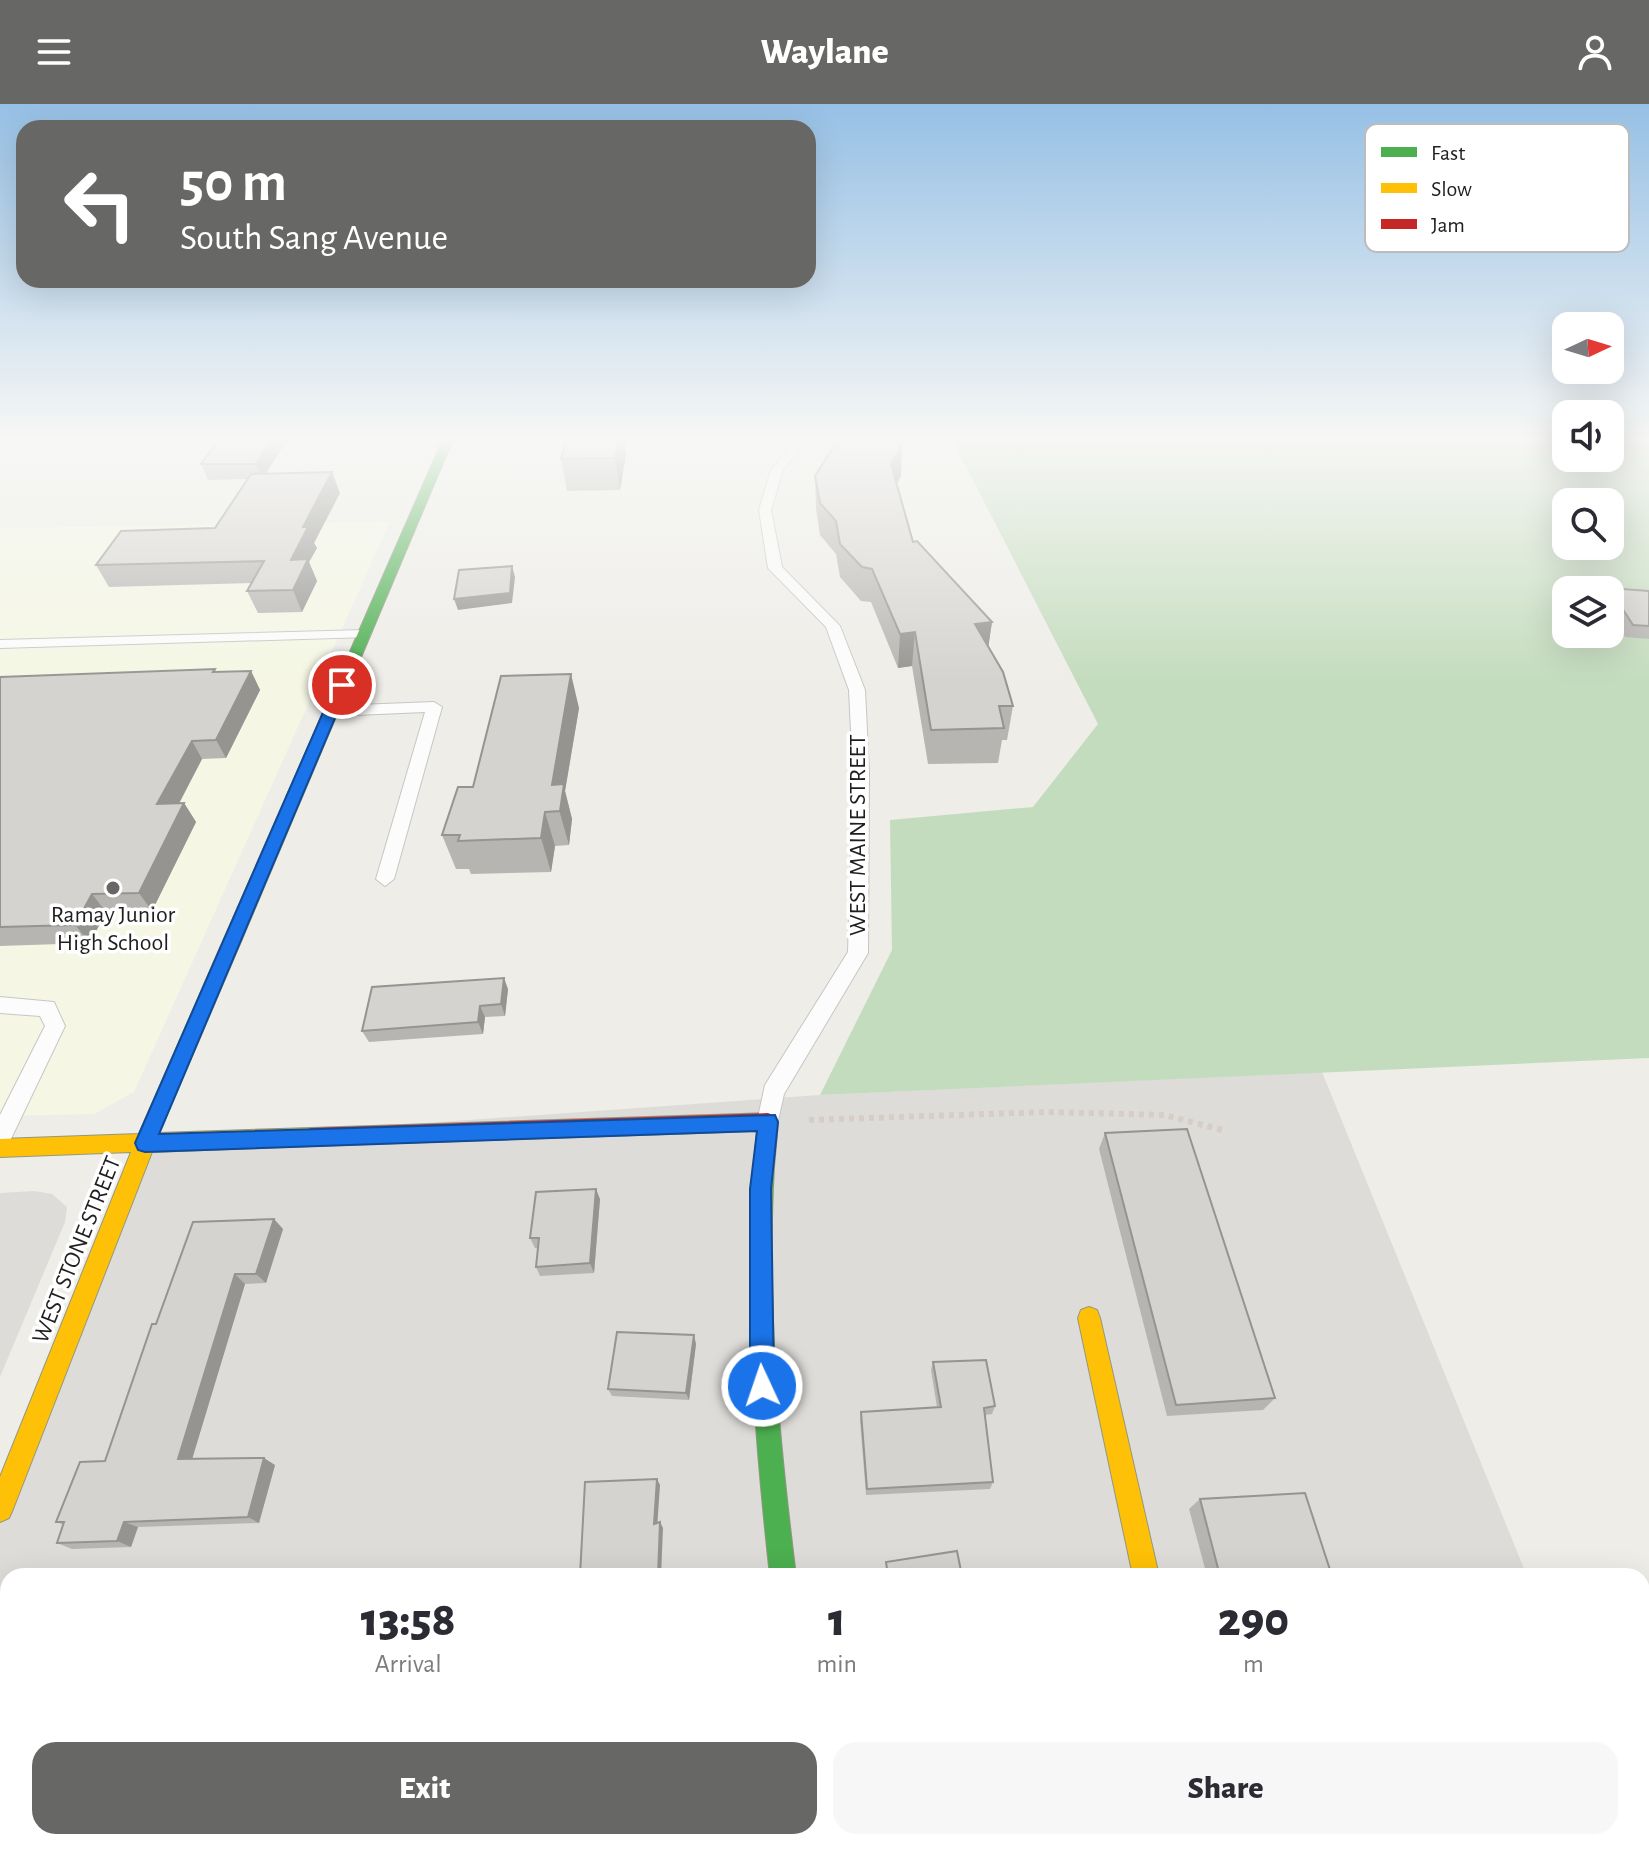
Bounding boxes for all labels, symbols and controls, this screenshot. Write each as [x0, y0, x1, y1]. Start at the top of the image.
icon: menu [32, 30, 76, 74]
icon: person [1573, 30, 1617, 74]
text: Waylane [760, 34, 889, 70]
legend [1365, 124, 1629, 252]
text: Fast [1431, 142, 1465, 164]
icon: left [48, 152, 152, 256]
text: 50 m [180, 155, 287, 211]
text: Slow [1431, 178, 1472, 200]
text: Jam [1431, 214, 1465, 236]
text: South Sang Avenue [180, 220, 448, 256]
north arrow [1552, 312, 1624, 384]
map controls [1552, 312, 1624, 648]
button: sound [1552, 400, 1624, 472]
button: search [1552, 488, 1624, 560]
button: layers [1552, 576, 1624, 648]
pin [308, 651, 376, 719]
icon: arrive [320, 663, 364, 707]
street label: WEST MAINE STREET [846, 734, 870, 936]
marker: Ramay Junior High School [104, 879, 122, 897]
place label: Ramay Junior High School [51, 903, 176, 955]
street label: WEST STONE STREET [29, 1153, 126, 1347]
position arrow [720, 1344, 804, 1428]
text: 13:58 [361, 1597, 456, 1645]
text: 1 [828, 1597, 846, 1645]
text: 290 [1218, 1597, 1289, 1645]
text: Arrival [375, 1651, 442, 1677]
text: min [816, 1651, 857, 1677]
text: m [1243, 1651, 1264, 1677]
button: Exit [32, 1742, 817, 1834]
button: Share [833, 1742, 1618, 1834]

